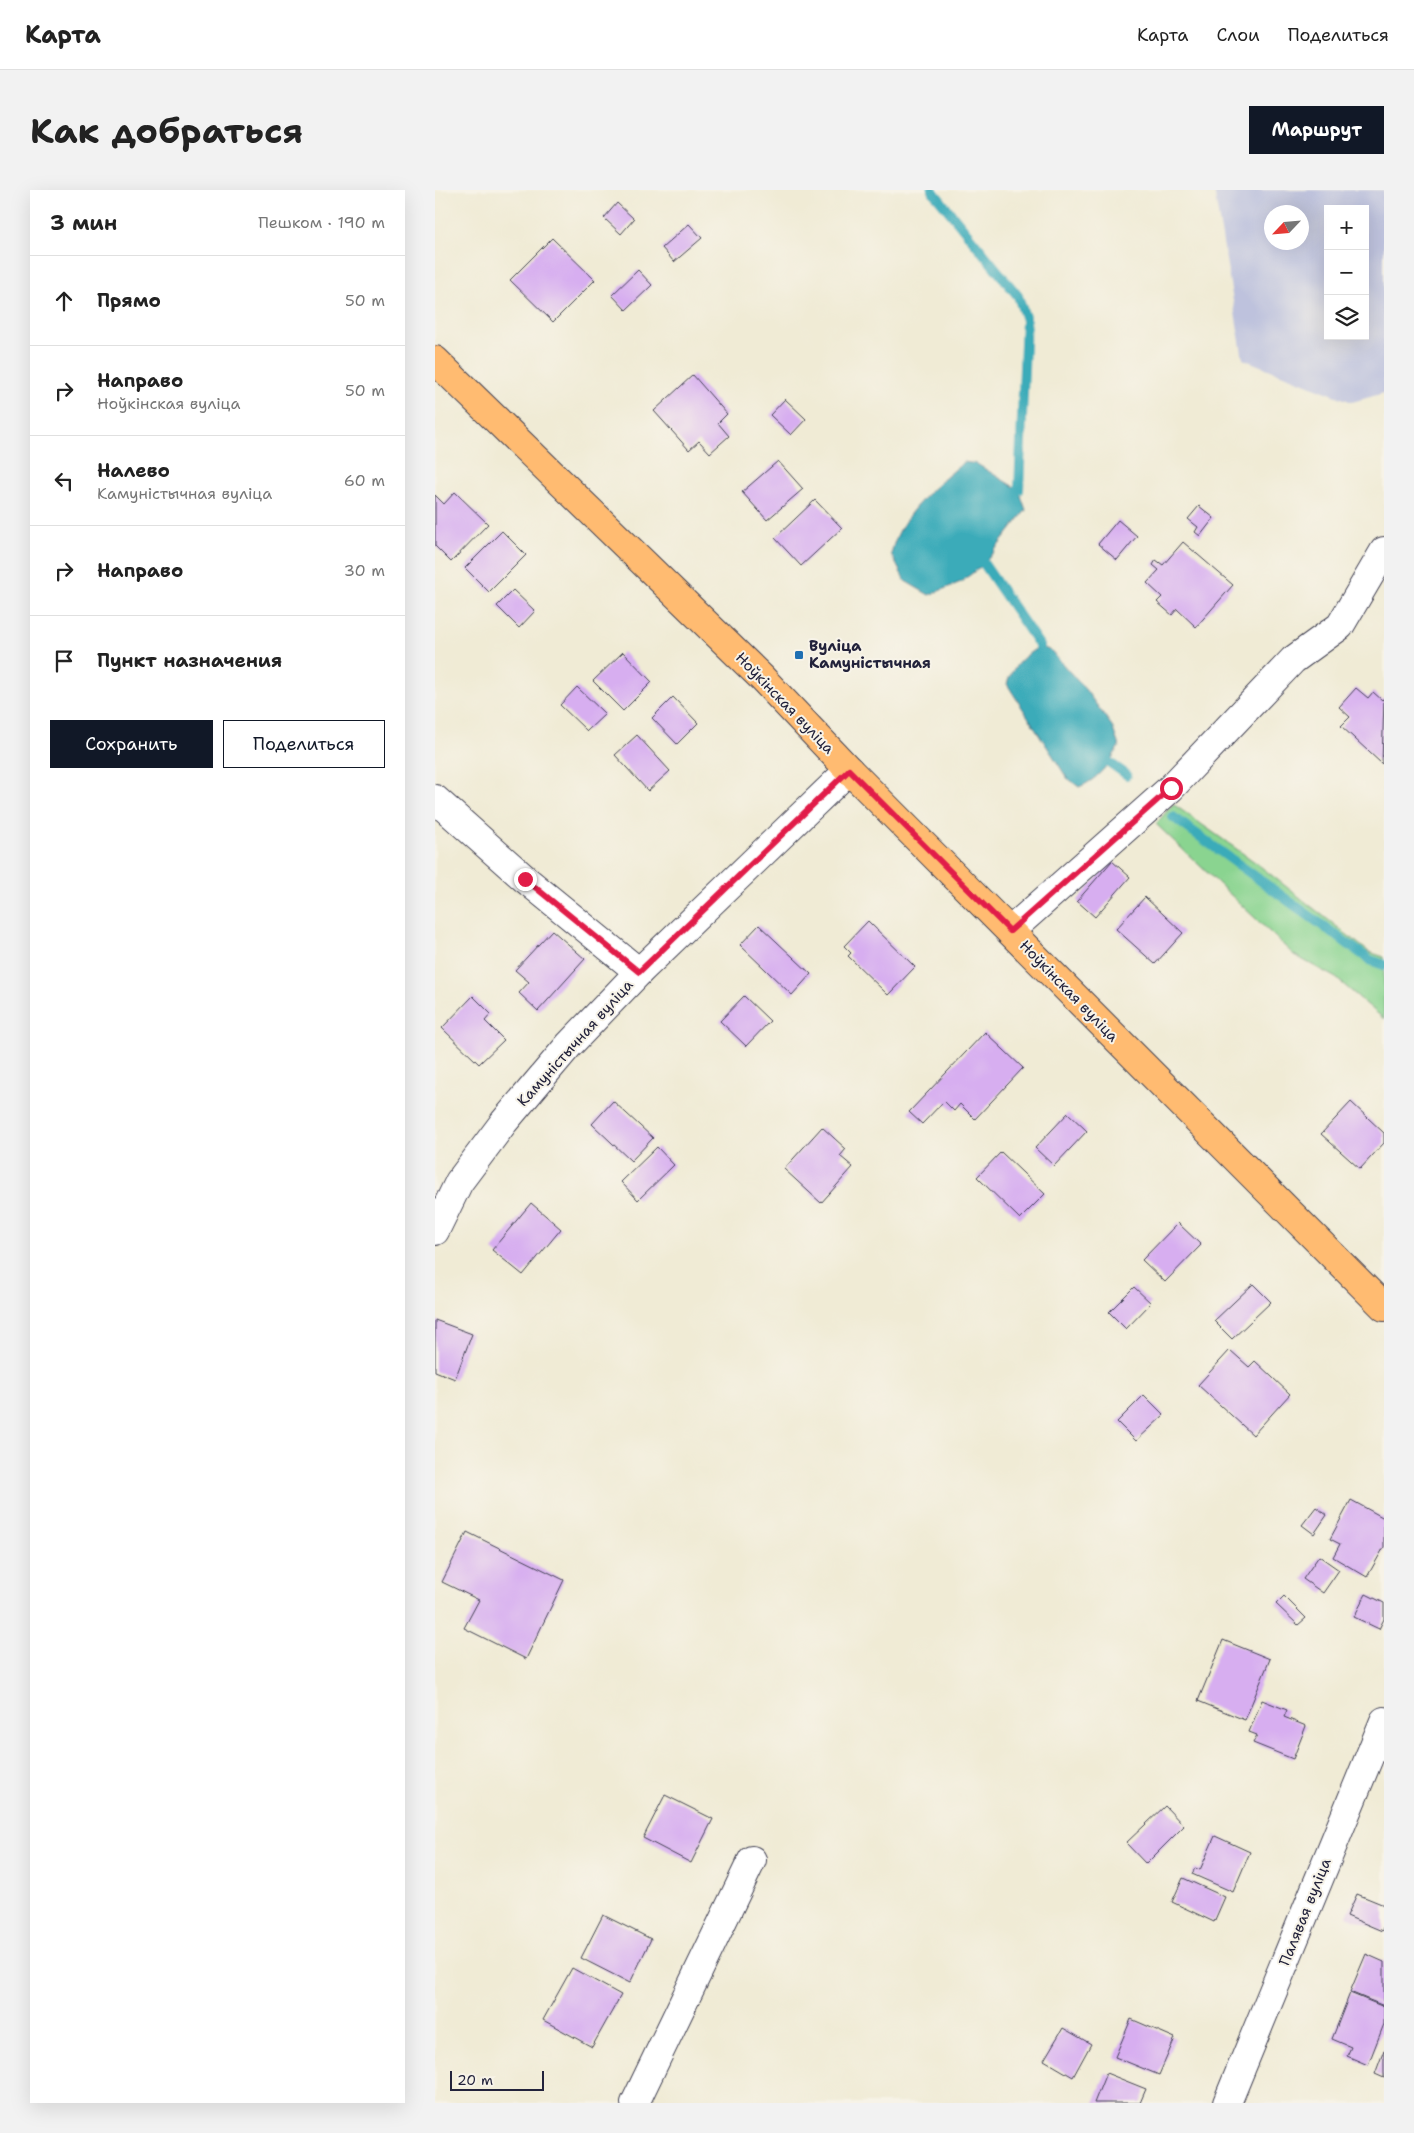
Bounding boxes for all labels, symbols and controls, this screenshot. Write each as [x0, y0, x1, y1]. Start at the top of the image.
text: Карта [25, 19, 101, 51]
text: Карта [1137, 23, 1188, 47]
text: Слои [1216, 23, 1260, 47]
text: Поделиться [1288, 23, 1389, 47]
button: Маршрут [1249, 106, 1384, 154]
text: Как добраться [30, 107, 303, 154]
north arrow [1264, 205, 1309, 250]
map controls [1324, 205, 1369, 340]
button: + [1324, 205, 1369, 250]
text: 3 мин [50, 209, 117, 237]
text: Пешком · 190 m [258, 212, 385, 233]
button: − [1324, 250, 1369, 295]
icon: ahead [50, 287, 78, 315]
text: Прямо [97, 288, 161, 313]
text: 50 m [345, 290, 385, 311]
button: layers [1324, 295, 1369, 340]
text: Направо [97, 368, 183, 393]
icon: right [50, 377, 78, 405]
text: 50 m [345, 380, 385, 401]
text: Ноўкінская вуліца [97, 393, 240, 414]
text: Налево [97, 458, 170, 483]
icon: left [50, 467, 78, 495]
text: 60 m [344, 470, 385, 491]
text: Камуністычная вуліца [97, 483, 272, 504]
icon: right [50, 557, 78, 585]
text: Направо [97, 558, 183, 583]
text: 30 m [344, 560, 385, 581]
place label: Вуліца Камуністычная [809, 636, 931, 673]
icon: arrive [50, 647, 78, 675]
text: Пункт назначения [97, 648, 282, 673]
street label: Ноўкінская вуліца [731, 648, 839, 759]
marker: Вуліца Камуністычная [793, 649, 805, 661]
button: Сохранить [50, 720, 213, 768]
button: Поделиться [223, 720, 385, 768]
route start [1160, 777, 1183, 800]
route end [514, 868, 537, 891]
street label: Ноўкінская вуліца [1015, 936, 1123, 1047]
street label: Камуністычная вуліца [513, 975, 638, 1111]
street label: Палявая вуліца [1274, 1855, 1336, 1969]
scale bar [450, 2068, 544, 2091]
text: 20 m [457, 2071, 493, 2089]

